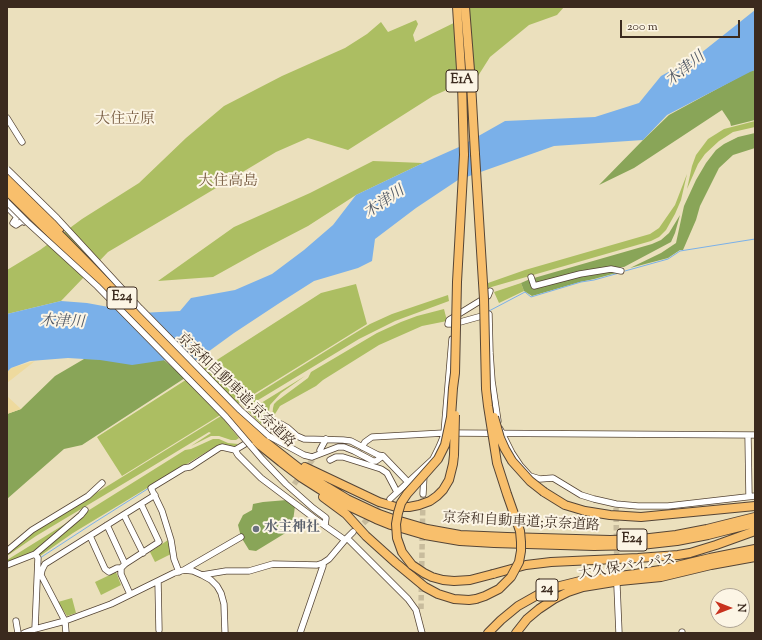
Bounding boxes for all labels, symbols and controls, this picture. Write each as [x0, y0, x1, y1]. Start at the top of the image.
scale bar [622, 12, 742, 38]
text: 200 m [627, 18, 658, 36]
water label: 木津川 [663, 49, 709, 91]
road number: E1A [446, 70, 478, 92]
district label: 大住立原 [95, 111, 155, 129]
district label: 大住高島 [198, 173, 258, 191]
water label: 木津川 [361, 183, 409, 223]
road number: E24 [107, 287, 137, 309]
water label: 木津川 [39, 313, 85, 333]
street label: 京奈和自動車道;京奈道路 [172, 330, 298, 452]
street label: 京奈和自動車道;京奈道路 [442, 510, 600, 536]
place label: 水主神社 [264, 521, 320, 537]
marker: 水主神社 [251, 524, 261, 534]
road number: E24 [617, 529, 647, 551]
street label: 大久保バイパス [577, 552, 677, 584]
road number: 24 [536, 579, 558, 601]
north arrow [710, 588, 750, 628]
text: N [733, 604, 749, 612]

